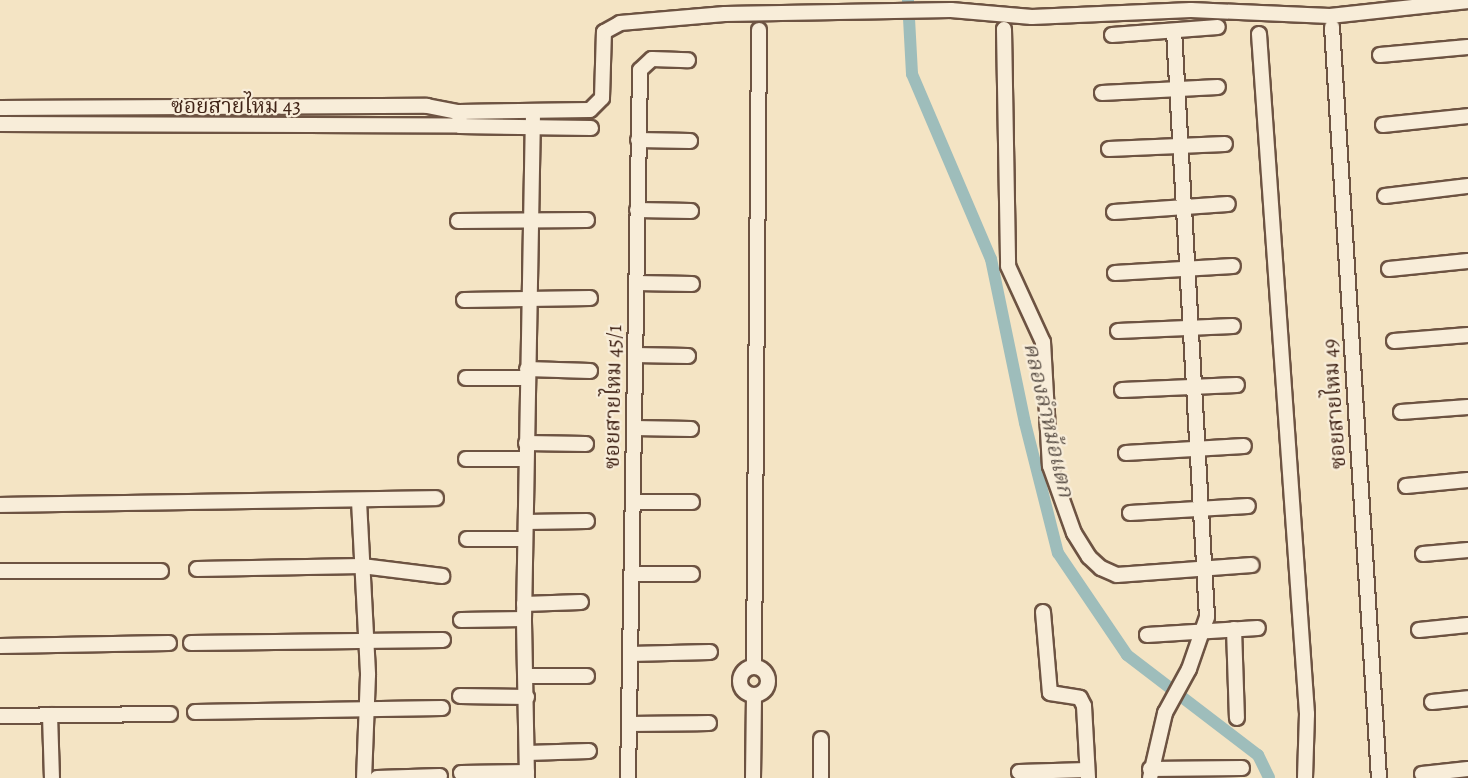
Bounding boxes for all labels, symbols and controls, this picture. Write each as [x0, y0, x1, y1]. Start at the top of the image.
street label: ซอยสายไหม 43 [171, 93, 301, 119]
street label: ซอยสายไหม 45/1 [599, 325, 627, 469]
street label: ซอยสายไหม 49 [1317, 338, 1351, 470]
water label: คลองลำหม้อแตก [1017, 340, 1079, 500]

